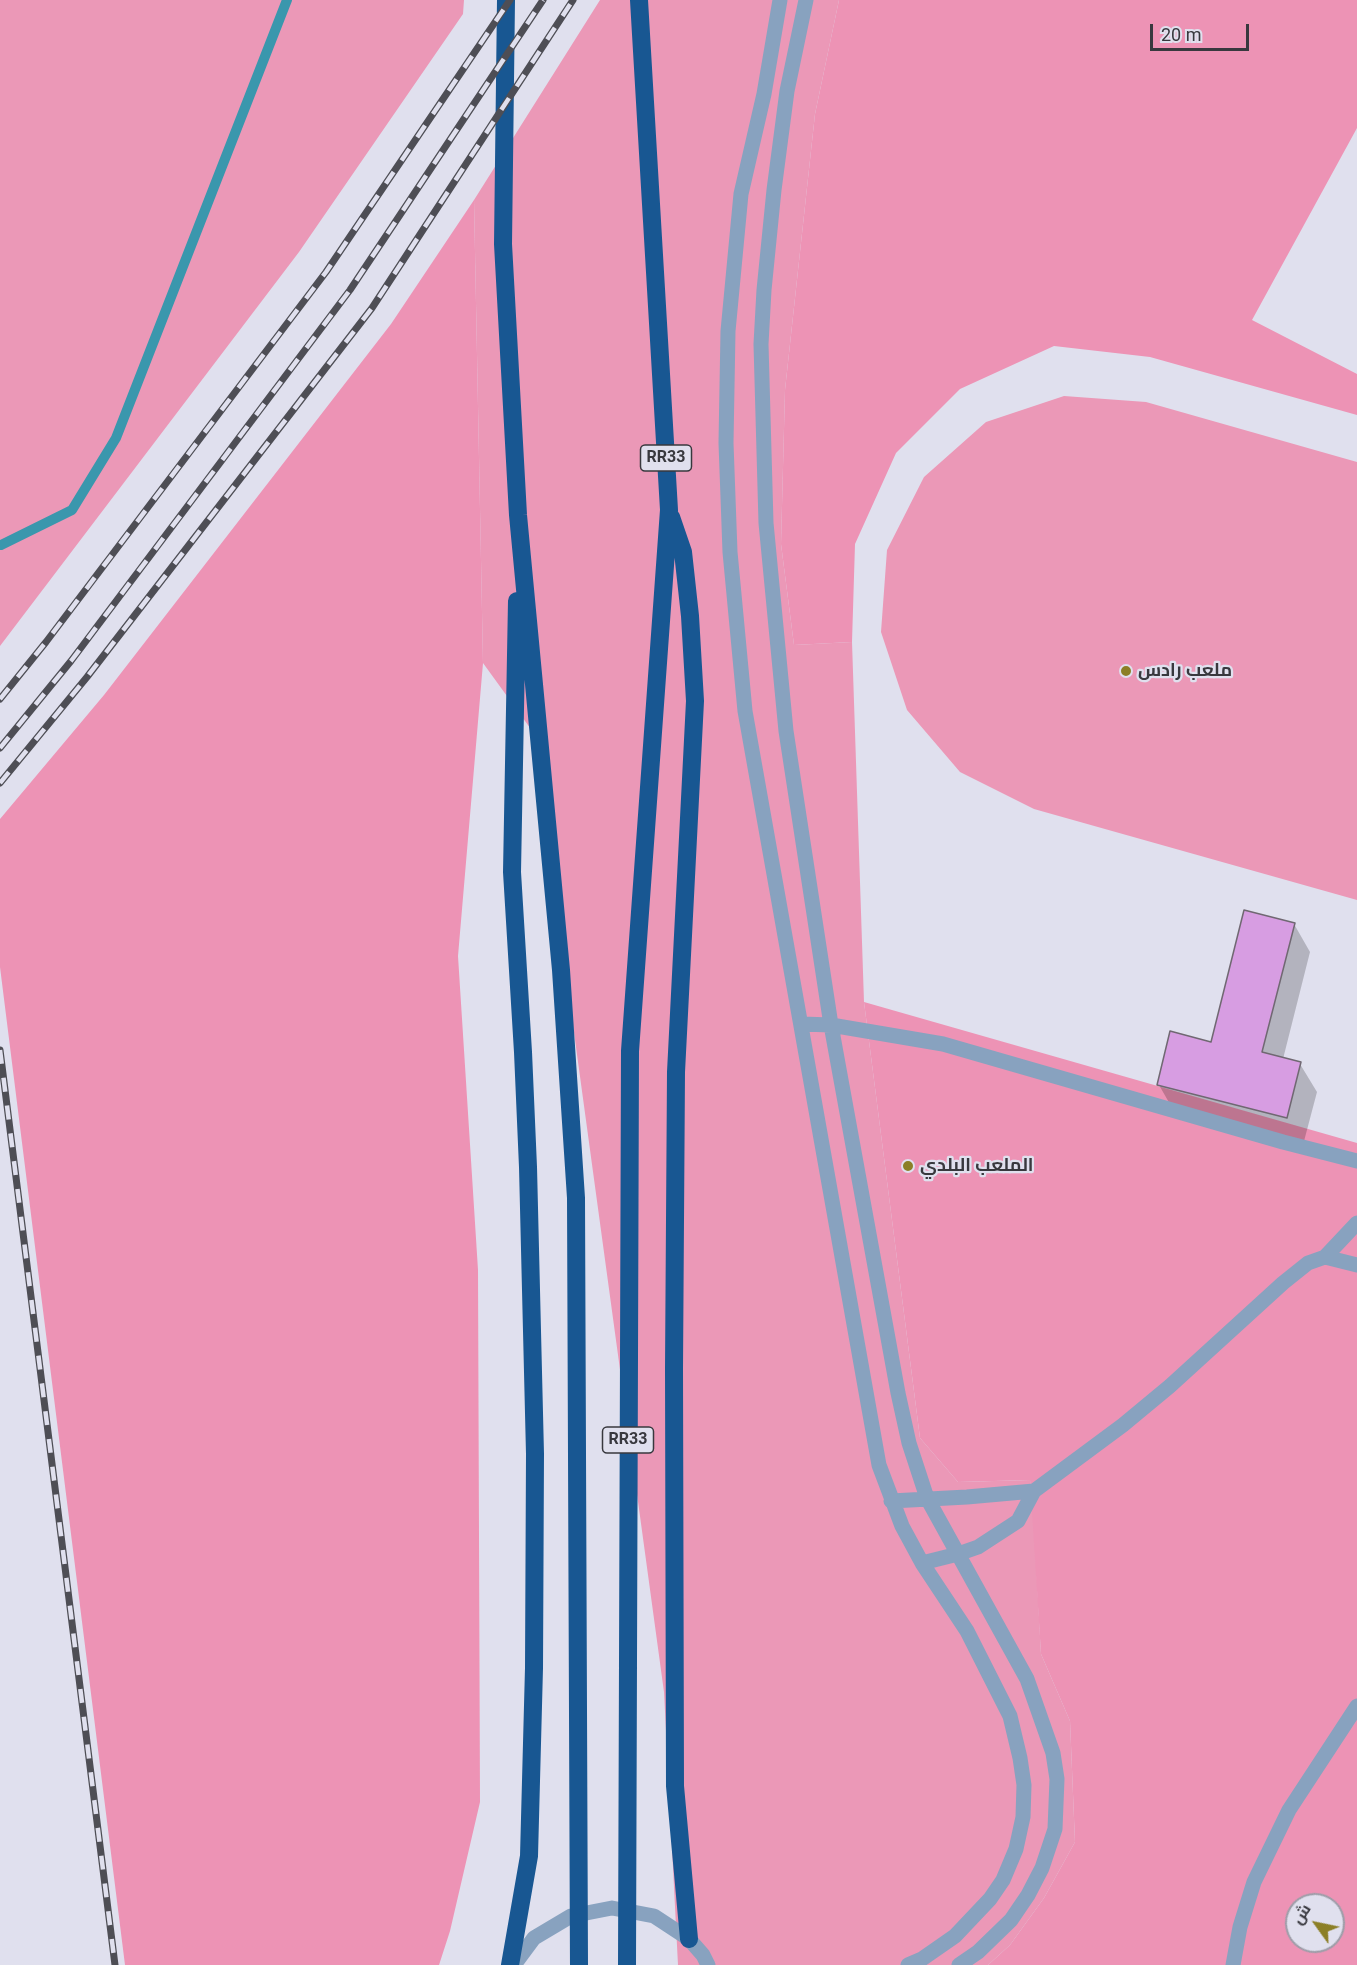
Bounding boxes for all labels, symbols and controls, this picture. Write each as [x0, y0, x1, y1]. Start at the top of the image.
scale bar [1153, 12, 1252, 50]
text: 20 m [1161, 24, 1201, 45]
road number: RR33 [640, 445, 692, 471]
place label: ملعب رادس [1138, 660, 1232, 682]
marker: ملعب رادس [1119, 664, 1133, 678]
place label: الملعب البلدي [920, 1155, 1033, 1177]
marker: الملعب البلدي [901, 1159, 915, 1173]
road number: RR33 [602, 1427, 654, 1453]
north arrow [1285, 1893, 1345, 1953]
text: ش [1288, 1900, 1315, 1928]

